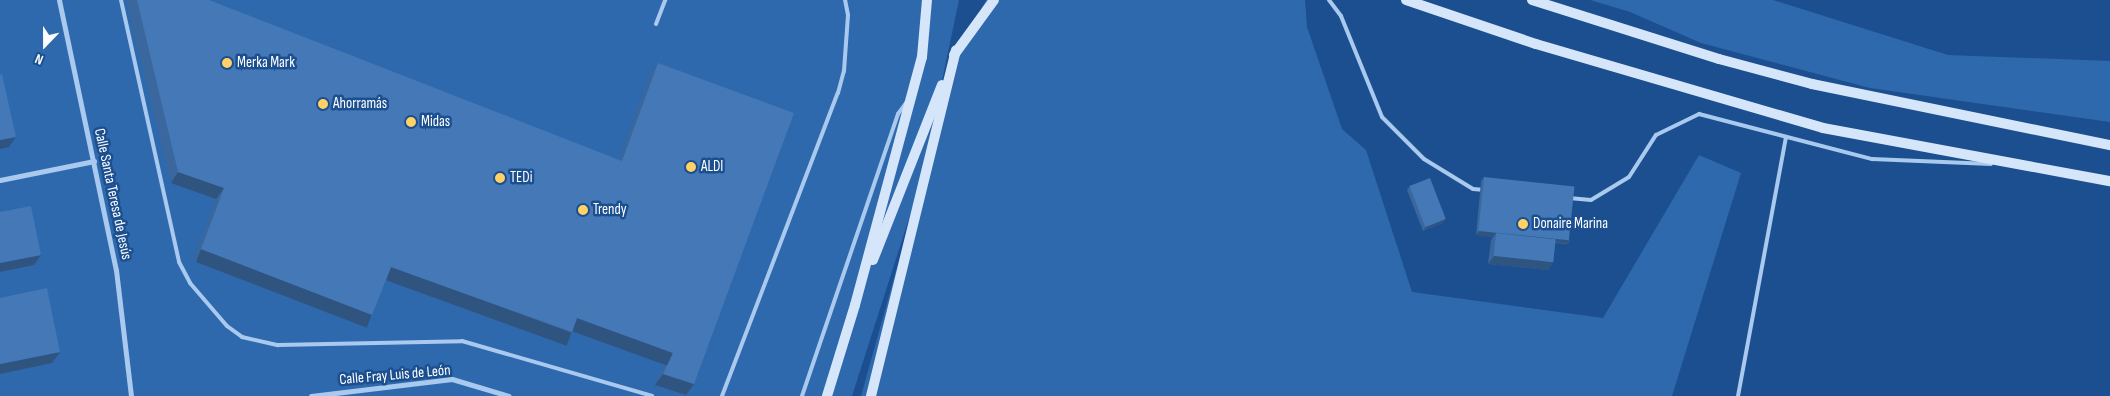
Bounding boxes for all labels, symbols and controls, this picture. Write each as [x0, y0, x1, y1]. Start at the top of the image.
north arrow [20, 20, 70, 70]
text: N [33, 50, 46, 69]
place label: Merka Mark [237, 54, 295, 72]
marker: Merka Mark [221, 57, 233, 69]
place label: Ahorramás [333, 95, 387, 113]
marker: Ahorramás [317, 98, 329, 110]
place label: Midas [421, 113, 450, 131]
marker: Midas [405, 116, 417, 128]
street label: Calle Santa Teresa de Jesús [90, 127, 136, 261]
place label: ALDI [701, 158, 723, 176]
marker: ALDI [685, 161, 697, 173]
place label: TEDi [510, 169, 532, 187]
marker: TEDi [494, 172, 506, 184]
place label: Trendy [593, 201, 627, 219]
marker: Trendy [577, 204, 589, 216]
place label: Donaire Marina [1533, 215, 1608, 233]
marker: Donaire Marina [1517, 218, 1529, 230]
street label: Calle Fray Luis de León [339, 361, 451, 389]

